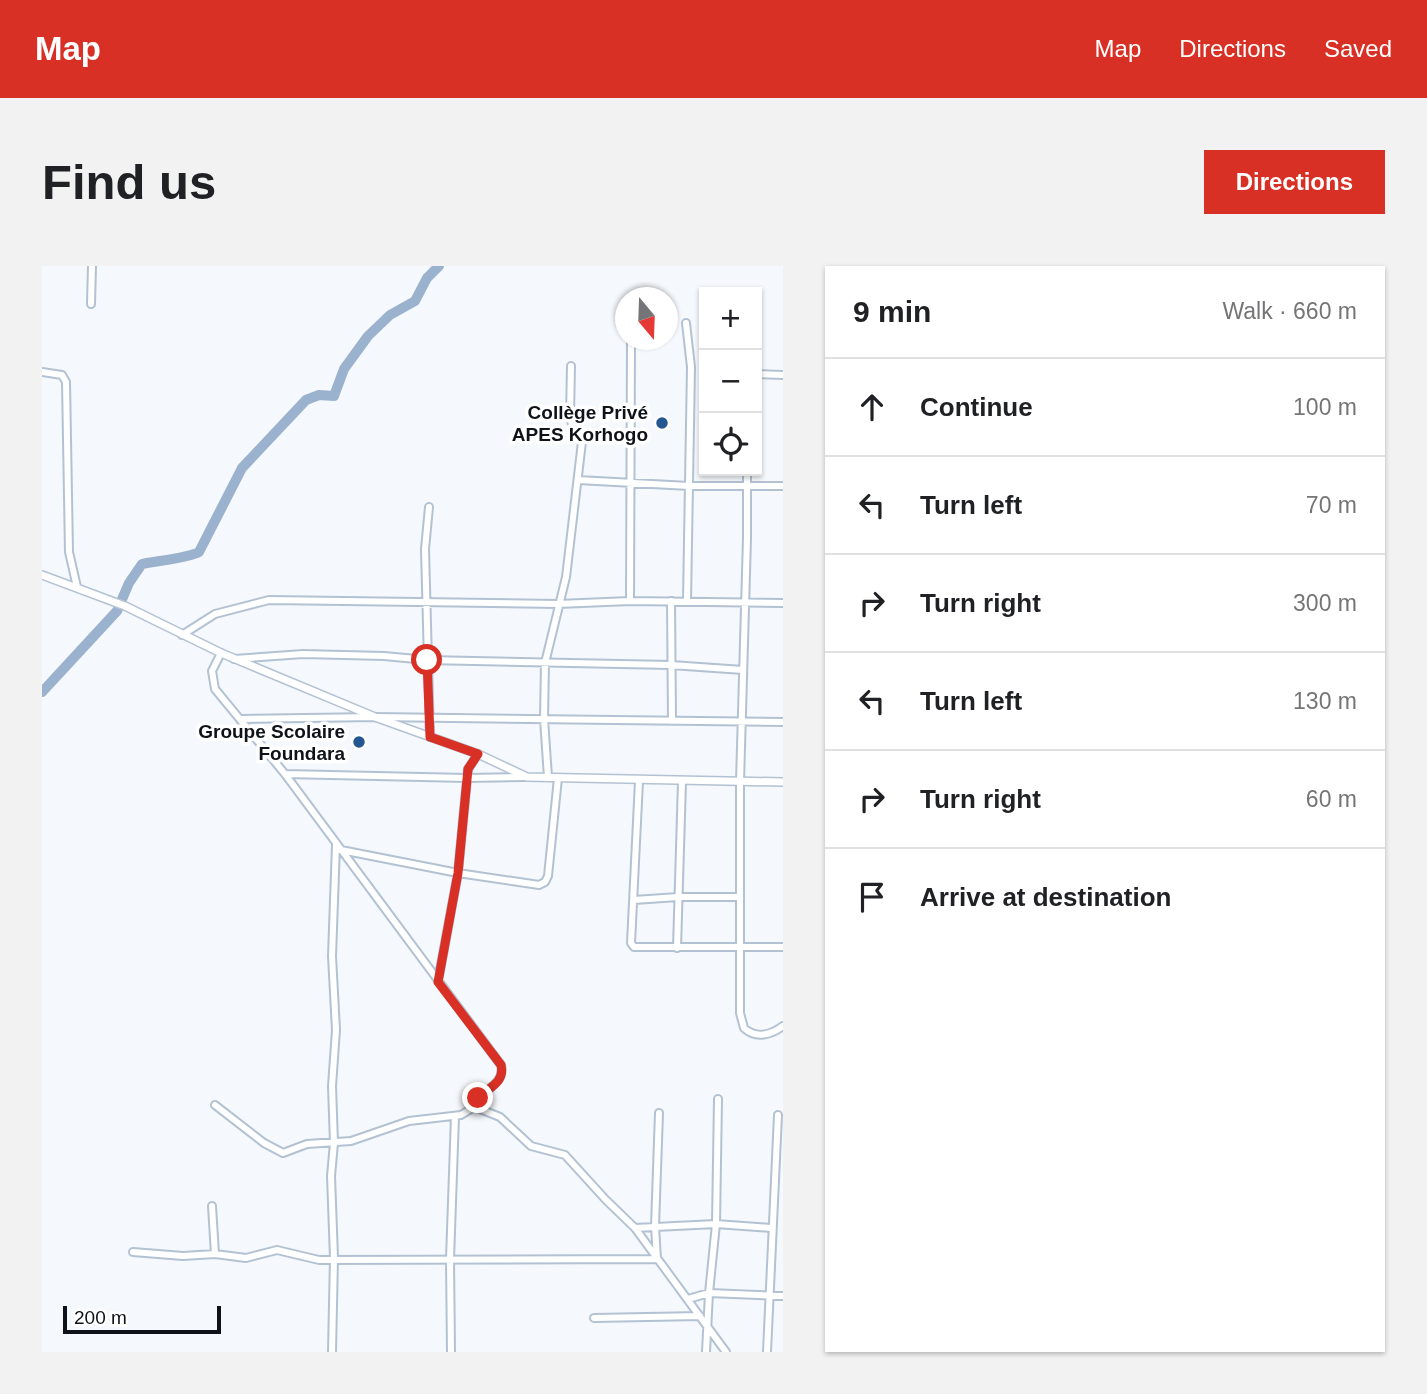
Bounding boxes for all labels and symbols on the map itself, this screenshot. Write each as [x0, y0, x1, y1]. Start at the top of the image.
north arrow [615, 287, 678, 350]
place label: Collège Privé APES Korhogo [512, 402, 648, 445]
marker: Collège Privé APES Korhogo [654, 415, 670, 431]
route start [411, 644, 442, 675]
place label: Groupe Scolaire Foundara [198, 721, 345, 764]
marker: Groupe Scolaire Foundara [351, 734, 367, 750]
route end [462, 1082, 493, 1113]
scale bar [63, 1303, 220, 1335]

